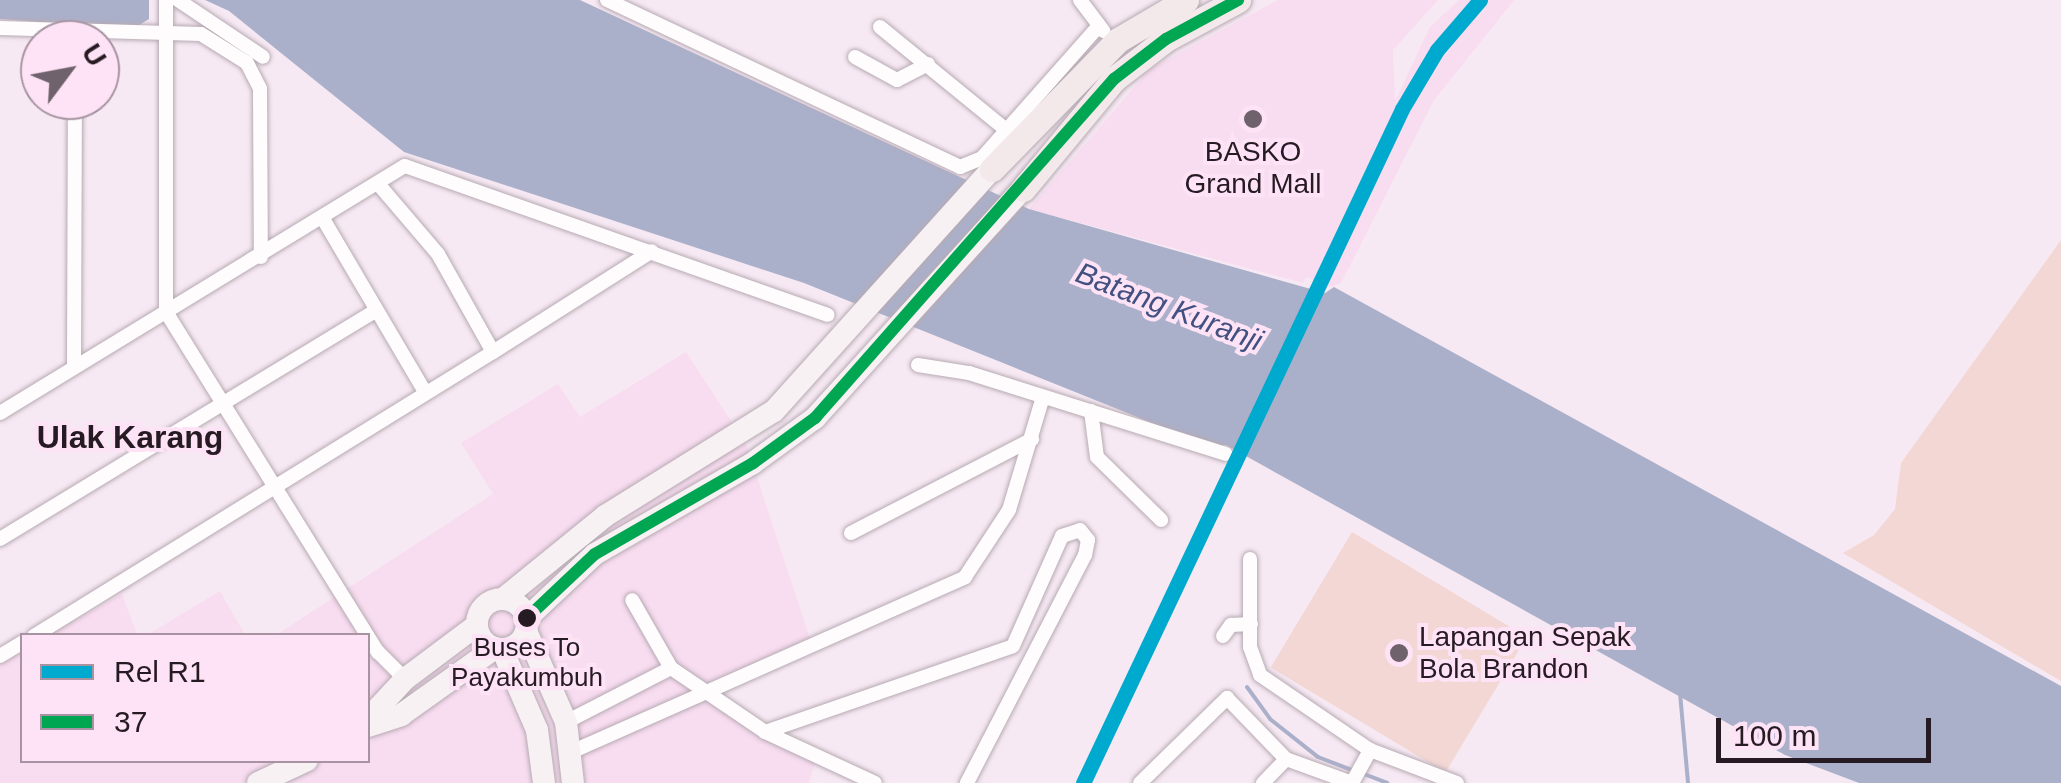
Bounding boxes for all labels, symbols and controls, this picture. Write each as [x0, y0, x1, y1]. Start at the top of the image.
north arrow [20, 20, 120, 120]
text: U [76, 38, 113, 72]
marker: BASKO Grand Mall [1242, 108, 1264, 130]
place label: BASKO Grand Mall [1185, 135, 1321, 201]
water label: Batang Kuranji [1071, 255, 1267, 359]
district label: Ulak Karang [37, 418, 223, 456]
marker: Buses To Payakumbuh [517, 608, 537, 628]
place label: Lapangan Sepak Bola Brandon [1419, 620, 1631, 686]
place label: Buses To Payakumbuh [451, 632, 603, 694]
legend [20, 633, 370, 763]
marker: Lapangan Sepak Bola Brandon [1388, 642, 1410, 664]
text: Rel R1 [114, 655, 206, 688]
scale bar [1721, 698, 1936, 760]
text: 37 [114, 705, 147, 738]
text: 100 m [1733, 719, 1816, 752]

